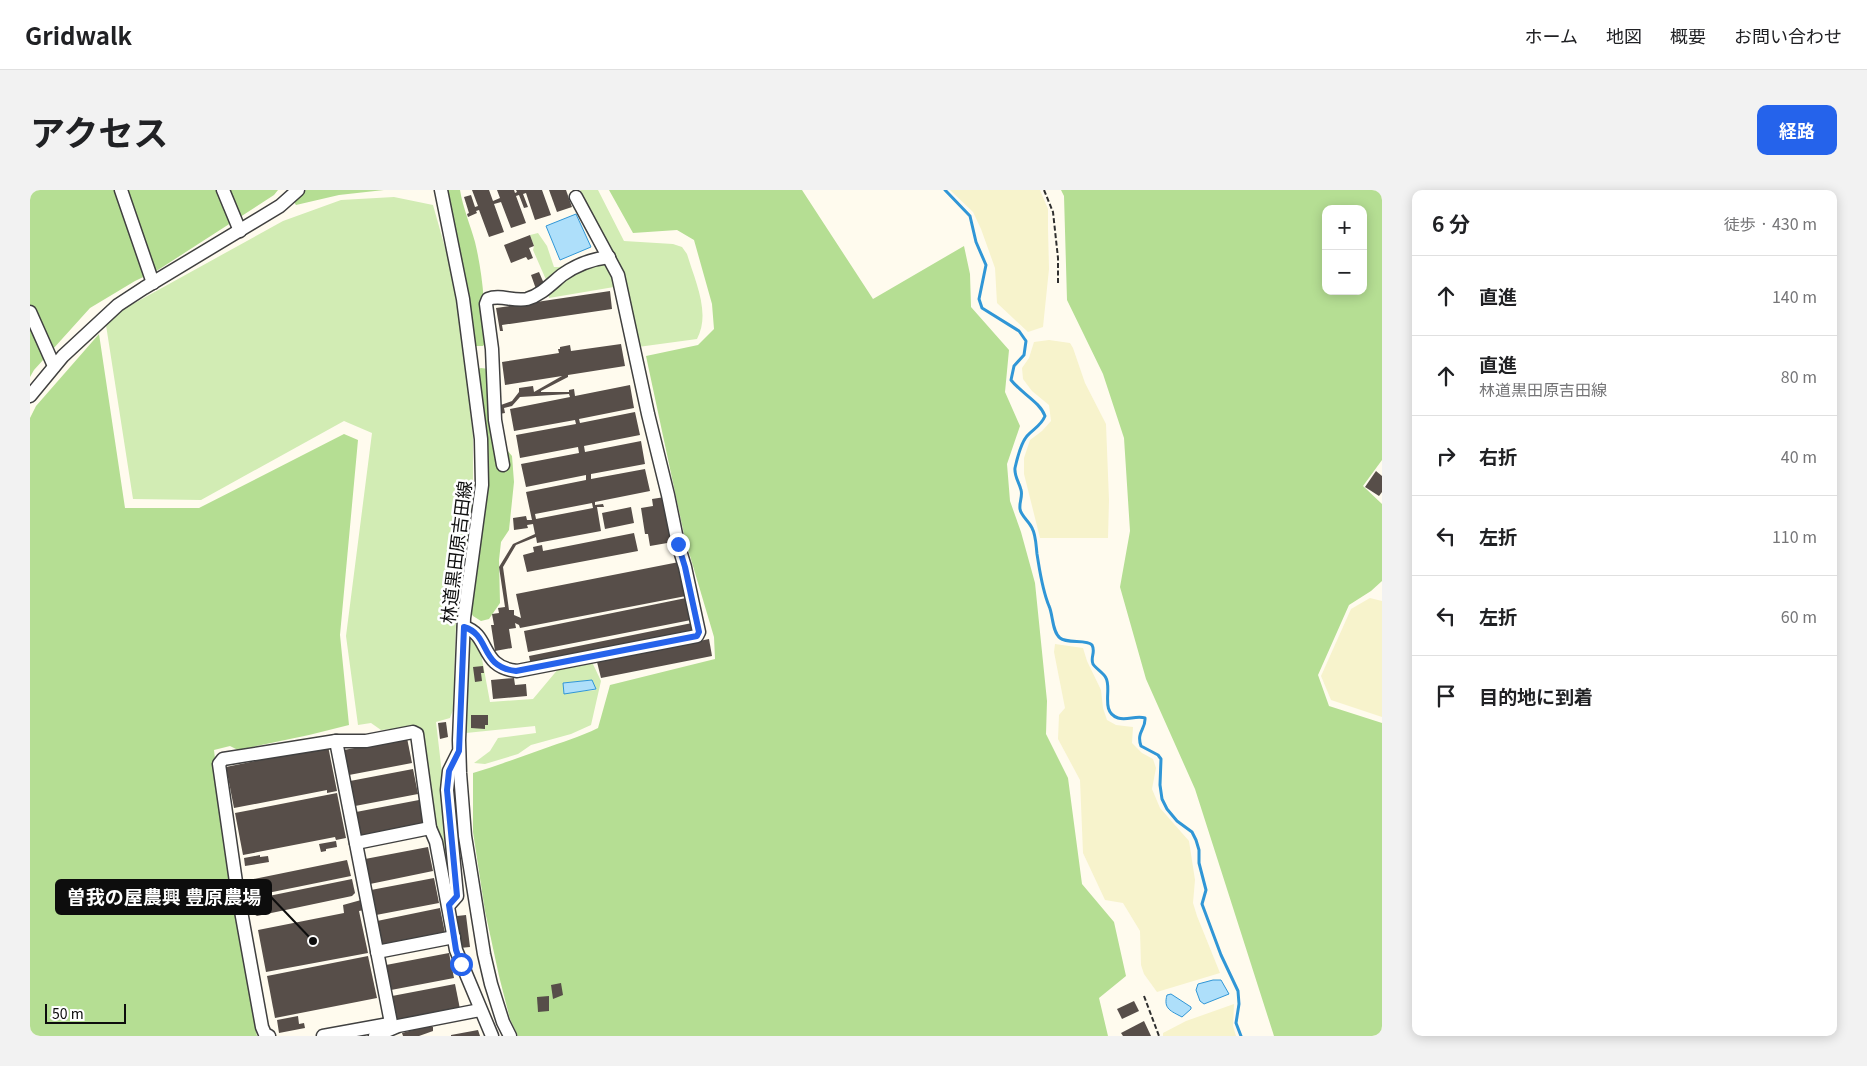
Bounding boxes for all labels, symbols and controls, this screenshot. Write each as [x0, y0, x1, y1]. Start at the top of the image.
text: Gridwalk [25, 17, 132, 52]
text: ホーム [1525, 22, 1578, 48]
text: 地図 [1606, 22, 1642, 48]
text: 概要 [1670, 22, 1706, 48]
text: お問い合わせ [1734, 22, 1842, 48]
text: アクセス [30, 105, 168, 156]
button: 経路 [1757, 105, 1837, 155]
map controls [1322, 205, 1367, 295]
button: + [1322, 205, 1367, 250]
text: 6 分 [1432, 208, 1470, 238]
text: 徒歩 · 430 m [1724, 211, 1817, 235]
button: − [1322, 250, 1367, 295]
icon: ahead [1432, 282, 1460, 310]
text: 直進 [1479, 282, 1517, 309]
text: 140 m [1772, 284, 1817, 308]
text: 直進 [1479, 350, 1517, 377]
icon: ahead [1432, 362, 1460, 390]
text: 80 m [1781, 364, 1817, 388]
text: 林道黒田原吉田線 [1479, 377, 1607, 401]
icon: right [1432, 442, 1460, 470]
text: 右折 [1479, 442, 1517, 469]
text: 40 m [1781, 444, 1817, 468]
street label: 林道黒田原吉田線 [433, 479, 477, 625]
icon: left [1432, 522, 1460, 550]
text: 左折 [1479, 522, 1517, 549]
text: 110 m [1772, 524, 1817, 548]
route end [667, 533, 690, 556]
icon: left [1432, 602, 1460, 630]
text: 左折 [1479, 602, 1517, 629]
text: 60 m [1781, 604, 1817, 628]
icon: arrive [1432, 682, 1460, 710]
text: 目的地に到着 [1479, 682, 1593, 709]
callout: 曽我の屋農興 豊原農場 [56, 880, 271, 914]
text: 曽我の屋農興 豊原農場 [67, 882, 261, 909]
route start [450, 953, 473, 976]
scale bar [45, 1001, 126, 1024]
text: 50 m [52, 1003, 84, 1023]

